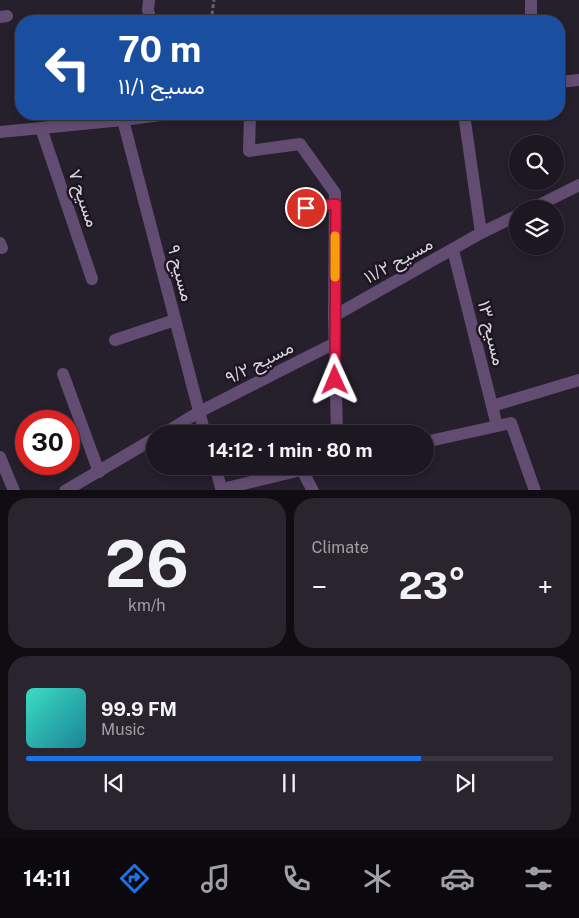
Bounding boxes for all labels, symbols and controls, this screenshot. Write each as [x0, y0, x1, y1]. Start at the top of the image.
text: 70 m [118, 29, 201, 70]
icon: left [35, 35, 100, 100]
text: مسیح ۱۱/۱ [118, 73, 205, 99]
map controls [509, 135, 564, 255]
button: search [509, 135, 564, 190]
street label: مسیح ۷ [62, 166, 104, 230]
pin [285, 187, 327, 229]
icon: arrive [292, 194, 320, 222]
button: layers [509, 200, 564, 255]
street label: مسیح ۱۱/۲ [360, 233, 437, 289]
street label: مسیح ۹ [161, 242, 199, 304]
street label: مسیح ۱۳ [472, 298, 510, 368]
street label: مسیح ۹/۲ [222, 336, 297, 390]
position arrow [308, 353, 360, 405]
speed limit sign: 30 [15, 410, 80, 475]
text: 14:12 · 1 min · 80 m [208, 439, 372, 461]
text: 26 [105, 525, 189, 602]
text: Climate [312, 538, 369, 557]
text: 23° [399, 563, 466, 608]
text: − [312, 570, 327, 603]
text: + [537, 570, 553, 603]
text: km/h [128, 596, 166, 615]
text: 99.9 FM [101, 698, 177, 720]
text: Music [101, 720, 145, 739]
icon: previous [100, 769, 128, 797]
icon: pause [275, 769, 303, 797]
icon: next [451, 769, 479, 797]
icon: directions [117, 861, 152, 896]
icon: music [198, 861, 233, 896]
icon: phone [279, 861, 314, 896]
icon: climate [360, 861, 395, 896]
icon: car [440, 861, 475, 896]
icon: filters [521, 861, 556, 896]
text: 14:11 [23, 865, 71, 891]

